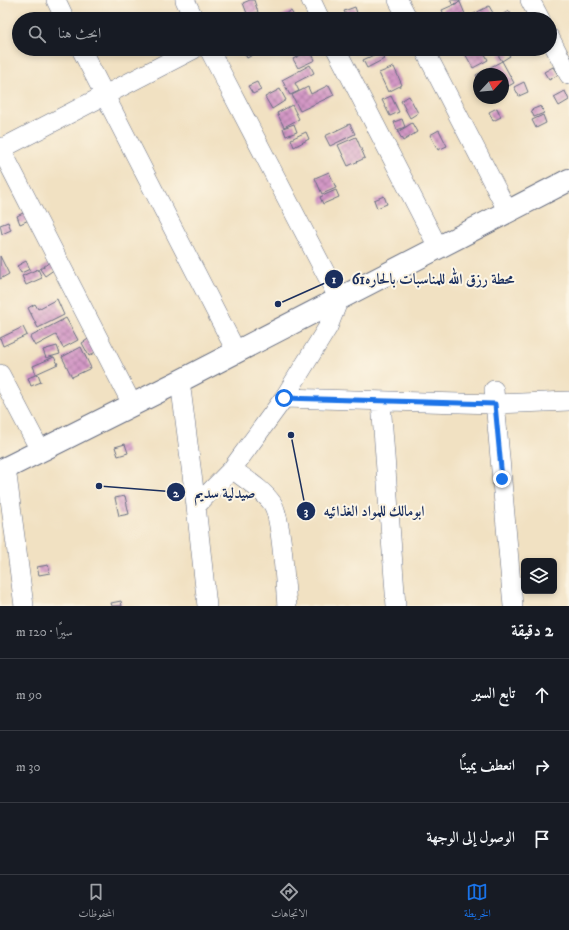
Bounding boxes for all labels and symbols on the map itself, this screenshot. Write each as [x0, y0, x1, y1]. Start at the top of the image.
north arrow [473, 68, 509, 104]
callout: محطة رزق الله للمناسبات بالحاره61 [324, 265, 522, 292]
text: محطة رزق الله للمناسبات بالحاره61 [352, 267, 515, 289]
text: 1 [332, 272, 337, 287]
route start [275, 389, 293, 407]
route end [493, 470, 511, 488]
callout: صيدلية سديم [166, 479, 263, 506]
text: صيدلية سديم [195, 484, 255, 506]
text: 2 [173, 486, 180, 501]
callout: ابومالك للمواد الغذائيه [296, 497, 433, 524]
text: ابومالك للمواد الغذائيه [323, 502, 425, 521]
text: 3 [304, 504, 309, 519]

